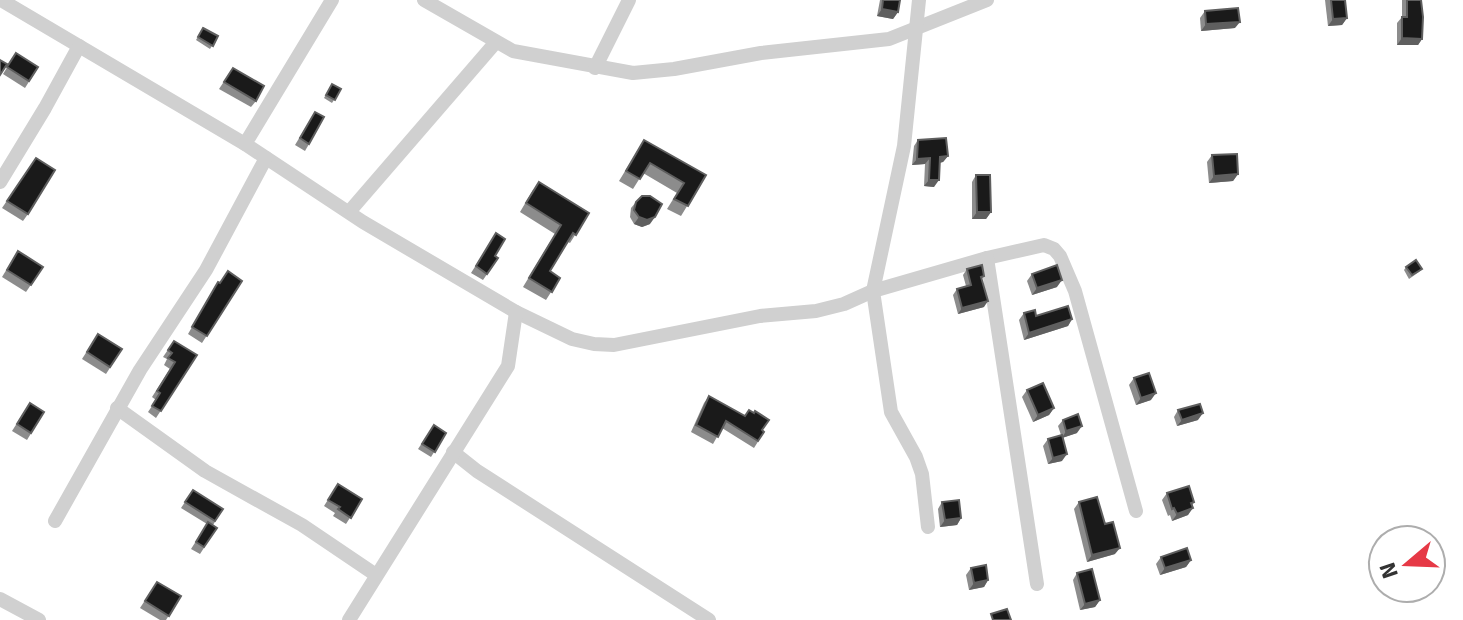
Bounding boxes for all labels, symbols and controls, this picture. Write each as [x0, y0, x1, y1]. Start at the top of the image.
north arrow [1367, 524, 1447, 604]
text: N [1373, 559, 1404, 582]

